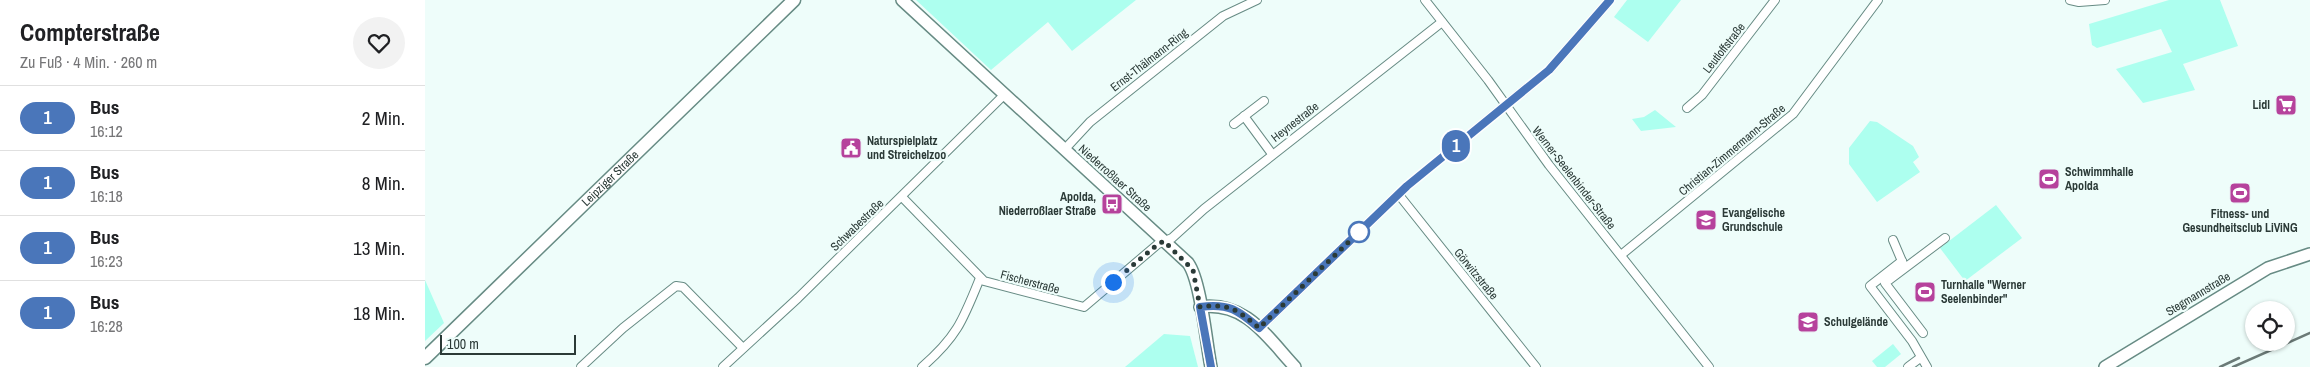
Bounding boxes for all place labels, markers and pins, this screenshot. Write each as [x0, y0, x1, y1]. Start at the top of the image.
supermarket icon: Lidl [2274, 93, 2298, 117]
place label: Lidl [2253, 97, 2270, 113]
place label: Naturspielplatz und Streichelzoo [867, 133, 946, 163]
public building icon: Naturspielplatz und Streichelzoo [839, 136, 863, 160]
place label: Schwimmhalle Apolda [2065, 164, 2134, 194]
sports icon: Schwimmhalle Apolda [2037, 167, 2061, 191]
sports icon: Fitness- und Gesundheitsclub LiViNG [2228, 181, 2252, 205]
place label: Apolda, Niederroßlaer Straße [999, 189, 1097, 219]
bus stop icon: Apolda, Niederroßlaer Straße [1100, 192, 1124, 216]
place label: Evangelische Grundschule [1722, 205, 1785, 235]
place label: Fitness- und Gesundheitsclub LiViNG [2182, 206, 2298, 236]
school or university icon: Evangelische Grundschule [1694, 208, 1718, 232]
unlabelled marker [1348, 221, 1370, 243]
place label: Turnhalle "Werner Seelenbinder" [1941, 277, 2026, 307]
sports icon: Turnhalle "Werner Seelenbinder" [1913, 280, 1937, 304]
school or university icon: Schulgelände [1796, 310, 1820, 334]
place label: Schulgelände [1824, 314, 1889, 330]

